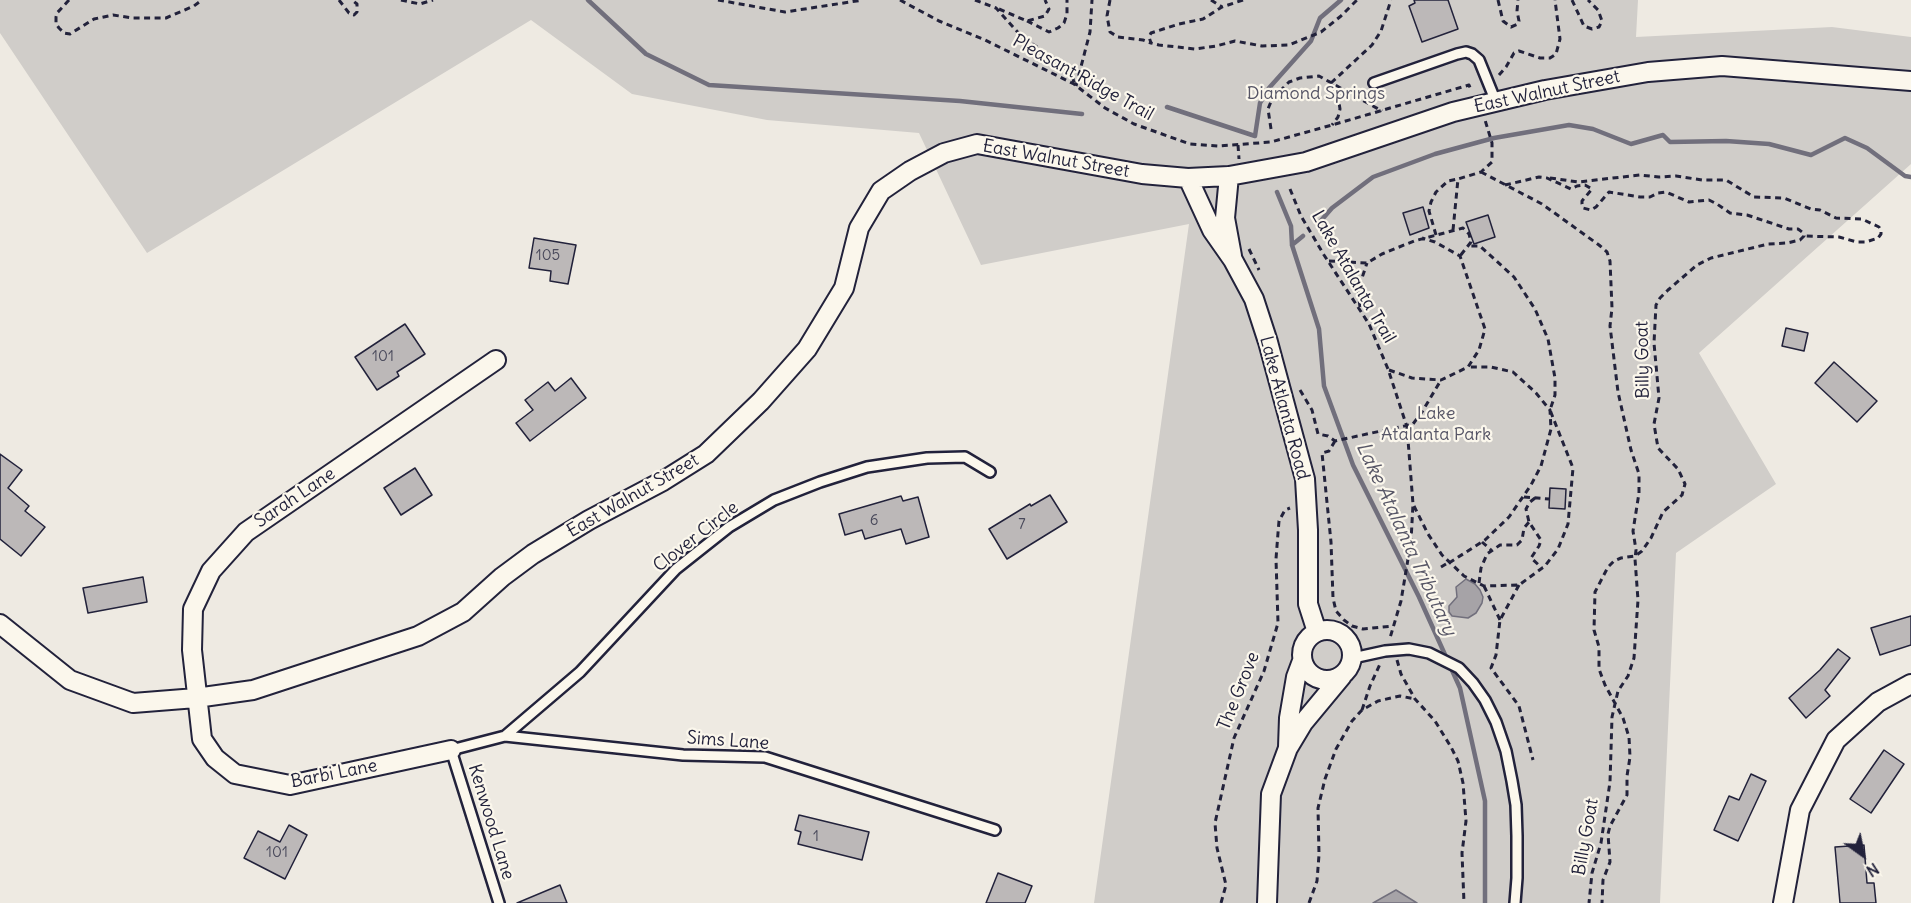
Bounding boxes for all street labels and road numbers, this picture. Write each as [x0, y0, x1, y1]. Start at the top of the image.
street label: Pleasant Ridge Trail [1009, 30, 1157, 126]
street label: East Walnut Street [1472, 66, 1622, 118]
street label: East Walnut Street [981, 135, 1131, 183]
street label: Lake Atalanta Trail [1306, 207, 1400, 347]
street label: Billy Goat [1632, 321, 1654, 399]
street label: Lake Atlanta Road [1254, 334, 1314, 482]
street label: East Walnut Street [563, 450, 703, 542]
street label: Sarah Lane [251, 463, 339, 533]
street label: Clover Circle [649, 497, 743, 577]
street label: The Grove [1214, 649, 1264, 733]
street label: Sims Lane [686, 727, 770, 755]
street label: Barbi Lane [289, 755, 379, 793]
street label: Kenwood Lane [463, 761, 519, 883]
street label: Billy Goat [1569, 797, 1603, 877]

